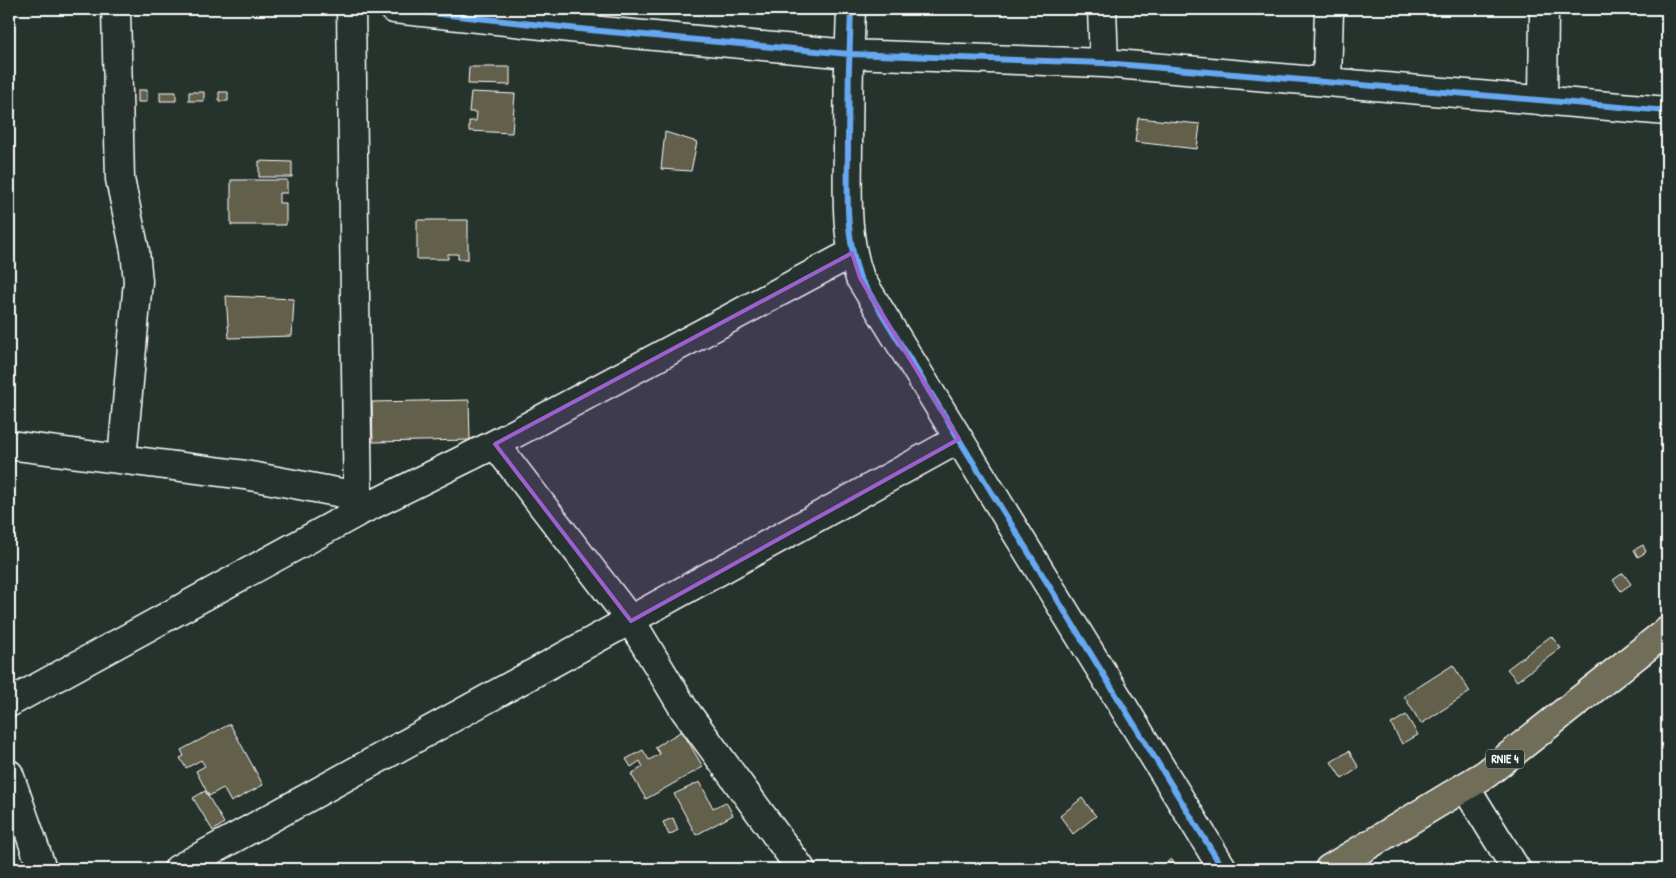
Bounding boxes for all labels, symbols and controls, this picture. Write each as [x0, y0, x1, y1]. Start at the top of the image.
road number: RNIE 4 [1486, 750, 1524, 769]

